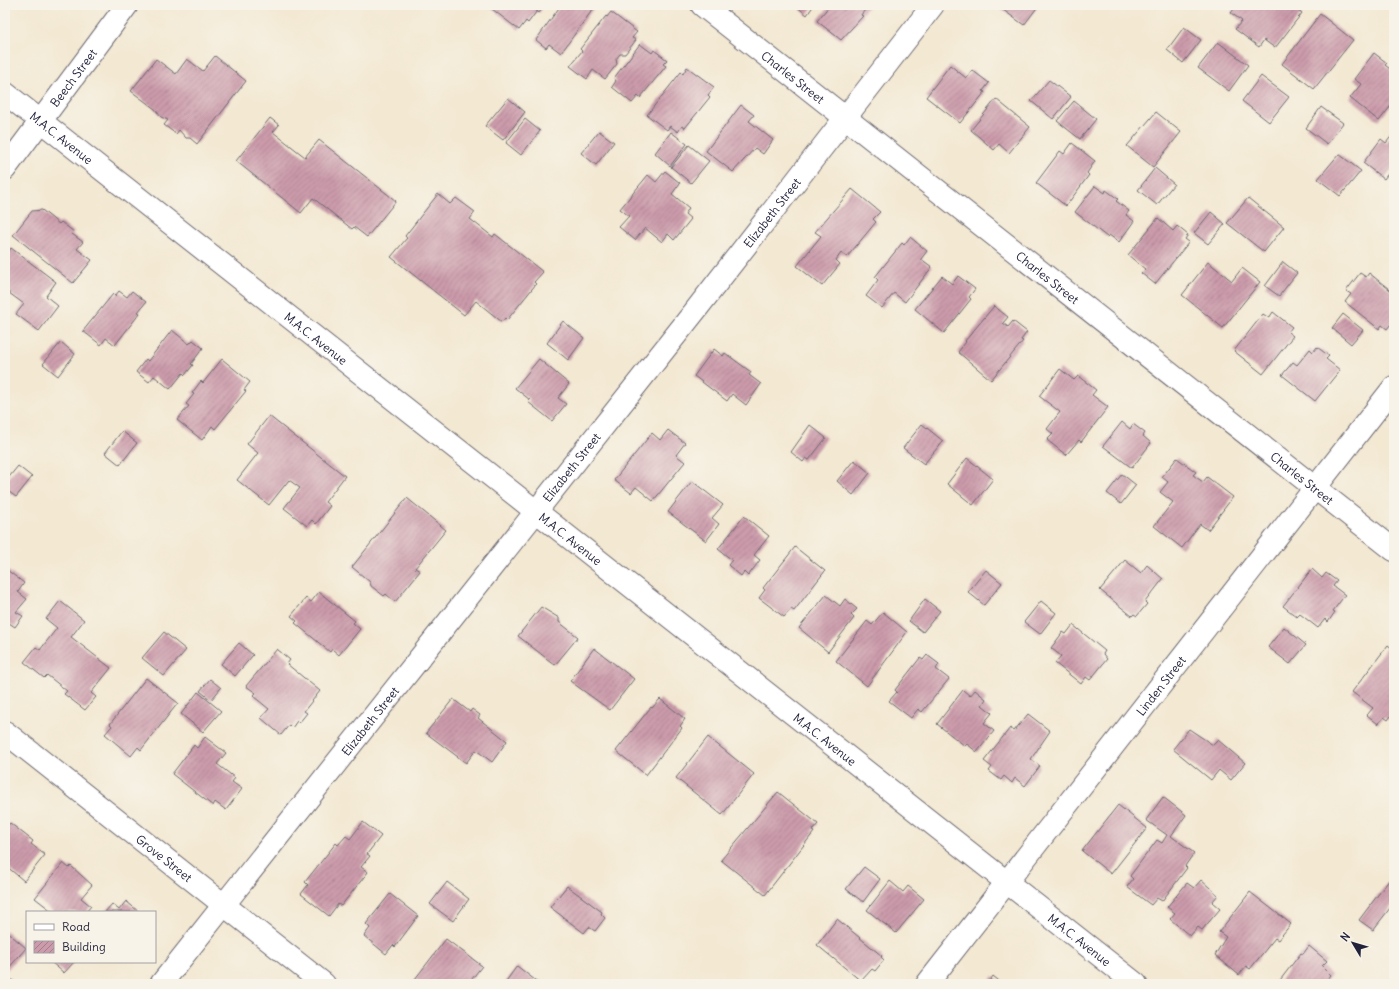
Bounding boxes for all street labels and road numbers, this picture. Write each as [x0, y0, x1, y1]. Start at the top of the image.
street label: Beech Street [47, 45, 100, 110]
street label: Charles Street [759, 47, 828, 106]
street label: M.A.C. Avenue [27, 108, 96, 167]
street label: Elizabeth Street [740, 175, 803, 250]
street label: Charles Street [1013, 248, 1082, 307]
street label: M.A.C. Avenue [282, 309, 350, 367]
street label: Elizabeth Street [539, 429, 603, 505]
street label: Charles Street [1268, 448, 1337, 507]
street label: M.A.C. Avenue [536, 509, 605, 568]
street label: Linden Street [1133, 653, 1188, 718]
street label: Elizabeth Street [338, 683, 402, 758]
street label: M.A.C. Avenue [791, 710, 859, 768]
street label: Grove Street [133, 831, 195, 885]
street label: M.A.C. Avenue [1045, 910, 1114, 969]

